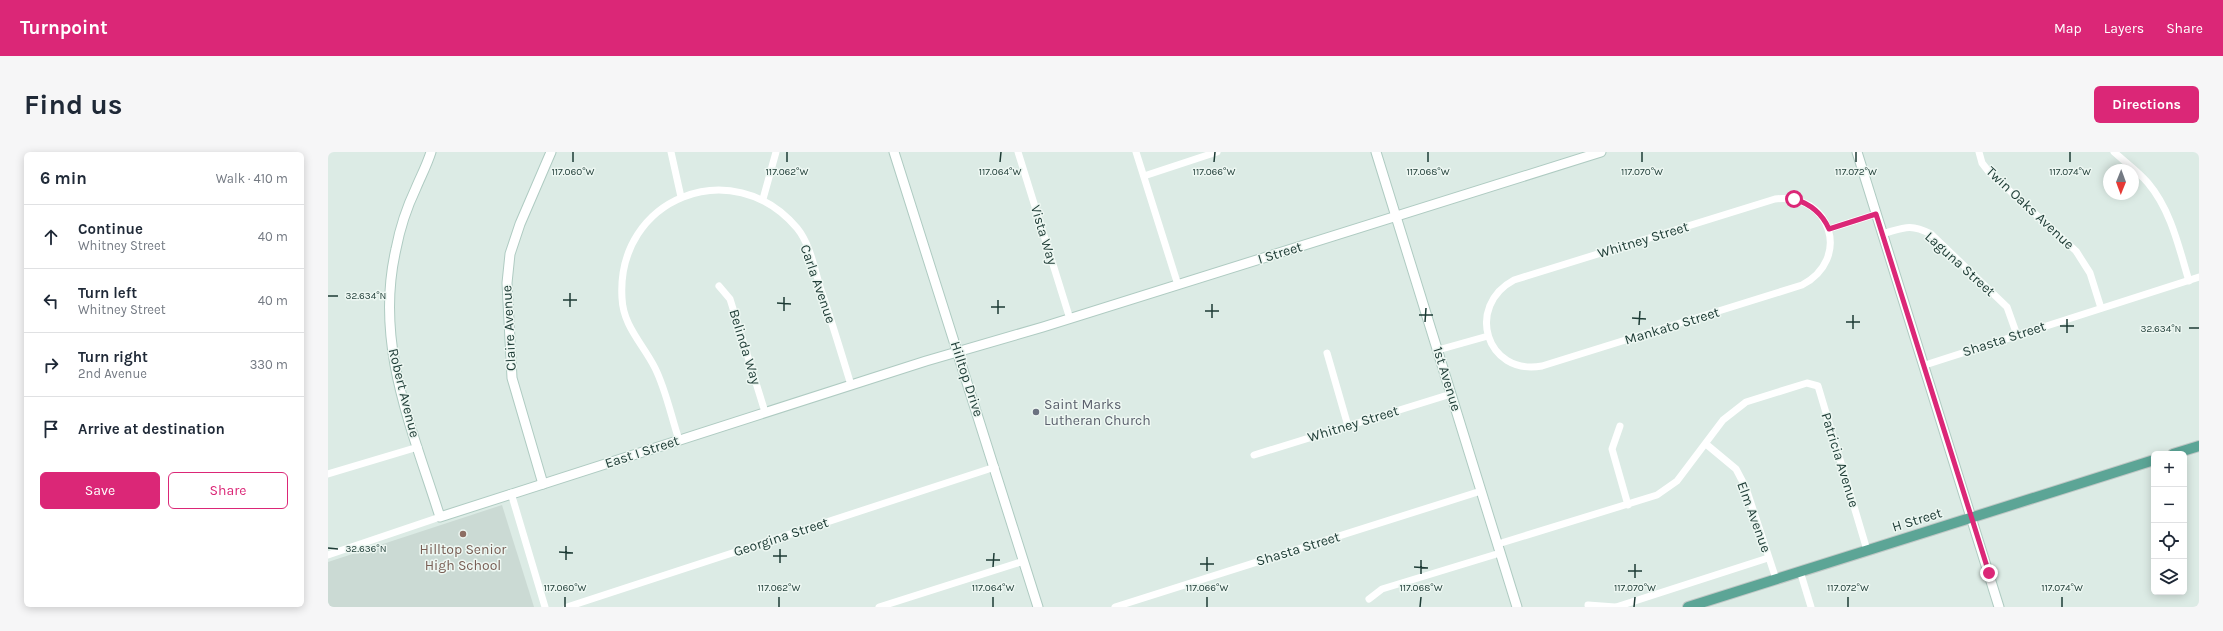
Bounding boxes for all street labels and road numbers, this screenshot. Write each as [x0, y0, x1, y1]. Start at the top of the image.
street label: Twin Oaks Avenue [1982, 163, 2078, 253]
street label: Vista Way [1027, 203, 1061, 268]
street label: Whitney Street [1595, 218, 1691, 262]
street label: Laguna Street [1921, 228, 1999, 300]
street label: I Street [1256, 238, 1304, 268]
street label: Carla Avenue [797, 242, 839, 326]
street label: Claire Avenue [498, 285, 520, 371]
street label: Mankato Street [1623, 304, 1721, 348]
street label: Belinda Way [725, 307, 765, 387]
street label: Shasta Street [1960, 318, 2048, 360]
street label: Hilltop Drive [947, 339, 987, 419]
street label: 1st Avenue [1429, 345, 1465, 413]
street label: Robert Avenue [385, 347, 423, 439]
street label: Whitney Street [1305, 402, 1401, 446]
street label: Patricia Avenue [1817, 410, 1863, 510]
street label: East I Street [603, 432, 681, 472]
street label: Elm Avenue [1733, 479, 1775, 555]
street label: H Street [1890, 504, 1944, 536]
street label: Georgina Street [731, 514, 831, 560]
street label: Shasta Street [1254, 528, 1342, 570]

